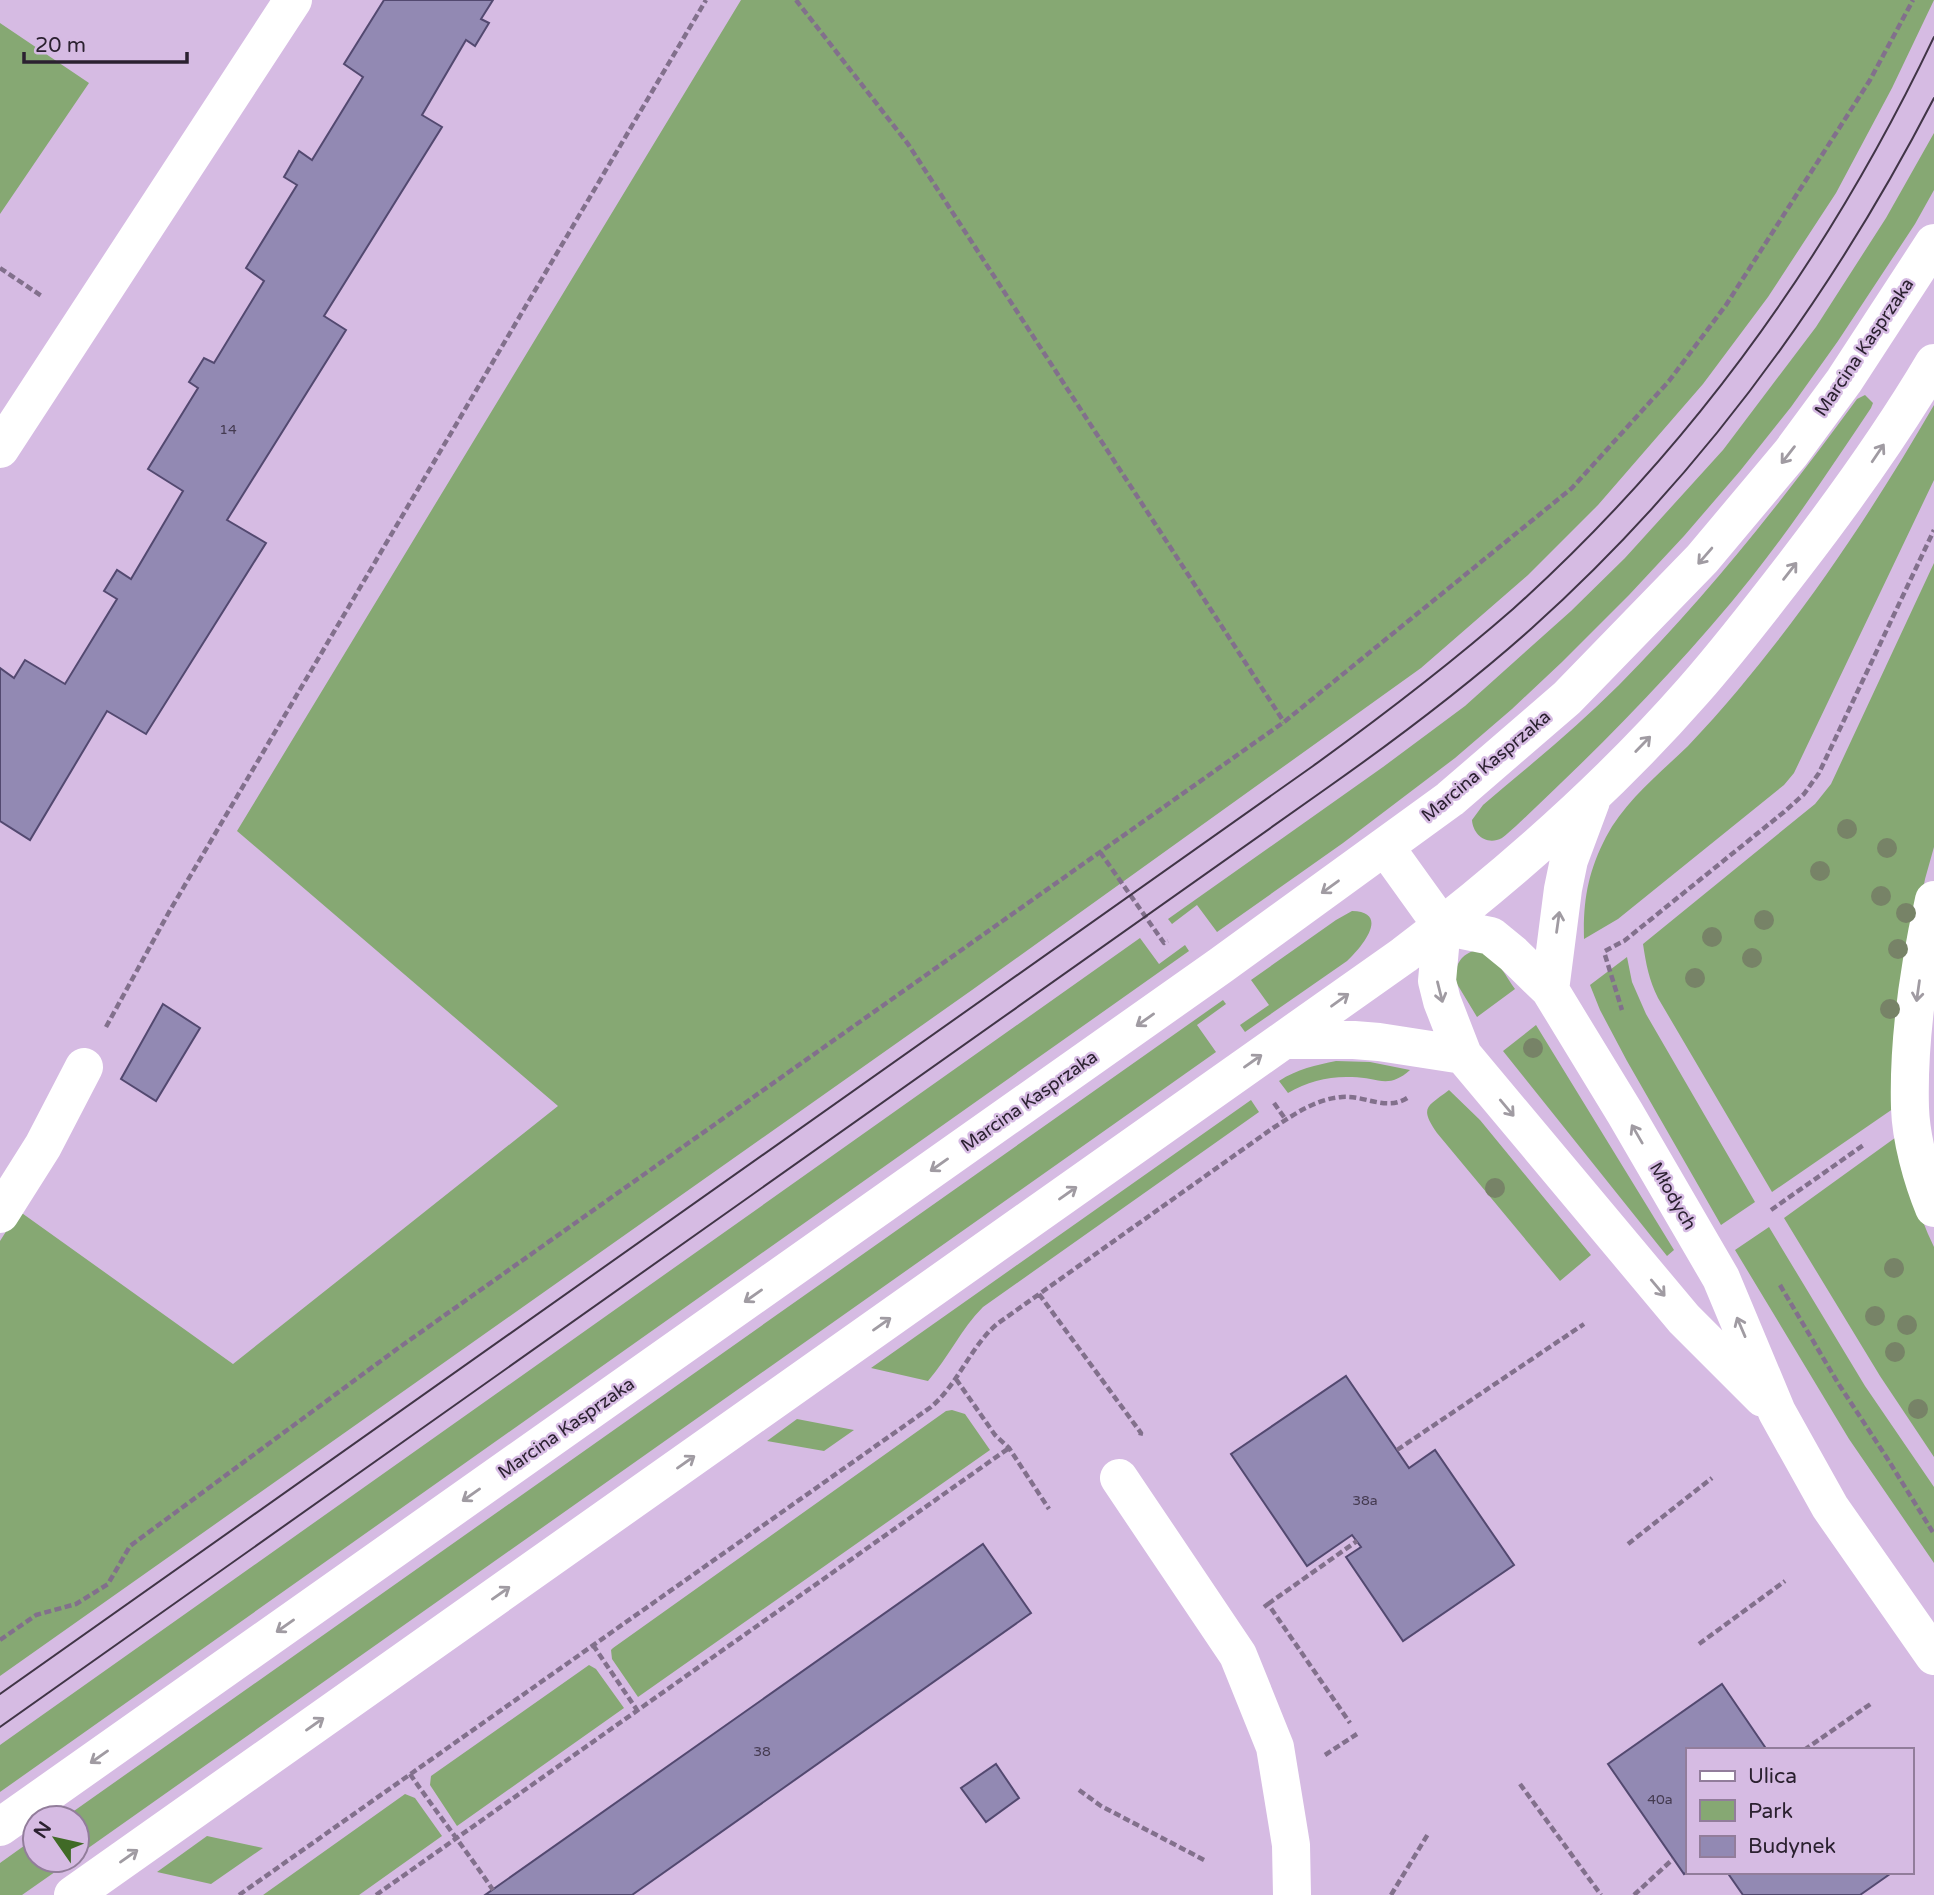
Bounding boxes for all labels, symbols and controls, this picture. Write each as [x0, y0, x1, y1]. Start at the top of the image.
scale bar [24, 21, 187, 65]
text: 20 m [35, 33, 86, 58]
street label: Marcina Kasprzaka [1810, 274, 1918, 420]
house number: 14 [219, 421, 237, 438]
one-way arrow [1871, 444, 1885, 464]
one-way arrow [1781, 445, 1796, 464]
one-way arrow [1697, 547, 1713, 565]
one-way arrow [1783, 562, 1798, 581]
street label: Marcina Kasprzaka [1417, 706, 1555, 826]
one-way arrow [1634, 736, 1651, 753]
one-way arrow [1321, 880, 1340, 895]
one-way arrow [1552, 911, 1565, 934]
one-way arrow [1912, 979, 1925, 1002]
one-way arrow [1434, 981, 1447, 1003]
one-way arrow [1330, 993, 1349, 1007]
one-way arrow [1136, 1012, 1155, 1027]
street label: Marcina Kasprzaka [956, 1046, 1102, 1156]
one-way arrow [1243, 1054, 1262, 1068]
one-way arrow [1499, 1098, 1514, 1116]
one-way arrow [1630, 1124, 1643, 1145]
one-way arrow [930, 1158, 949, 1172]
street label: Młodych [1645, 1158, 1701, 1234]
one-way arrow [1058, 1186, 1077, 1200]
one-way arrow [1650, 1279, 1666, 1297]
one-way arrow [744, 1289, 763, 1303]
one-way arrow [1734, 1316, 1747, 1338]
one-way arrow [872, 1317, 891, 1331]
street label: Marcina Kasprzaka [493, 1373, 639, 1483]
one-way arrow [676, 1455, 695, 1469]
one-way arrow [462, 1488, 481, 1502]
house number: 38a [1352, 1492, 1378, 1509]
one-way arrow [491, 1586, 510, 1600]
one-way arrow [276, 1619, 295, 1633]
one-way arrow [305, 1717, 324, 1731]
house number: 38 [753, 1743, 771, 1760]
legend [1686, 1748, 1913, 1874]
one-way arrow [90, 1750, 109, 1764]
text: Ulica [1748, 1764, 1797, 1789]
house number: 40a [1647, 1791, 1673, 1808]
text: Park [1748, 1799, 1793, 1824]
north arrow [21, 1804, 91, 1874]
text: N [29, 1818, 56, 1843]
text: Budynek [1748, 1834, 1836, 1859]
one-way arrow [119, 1849, 138, 1863]

